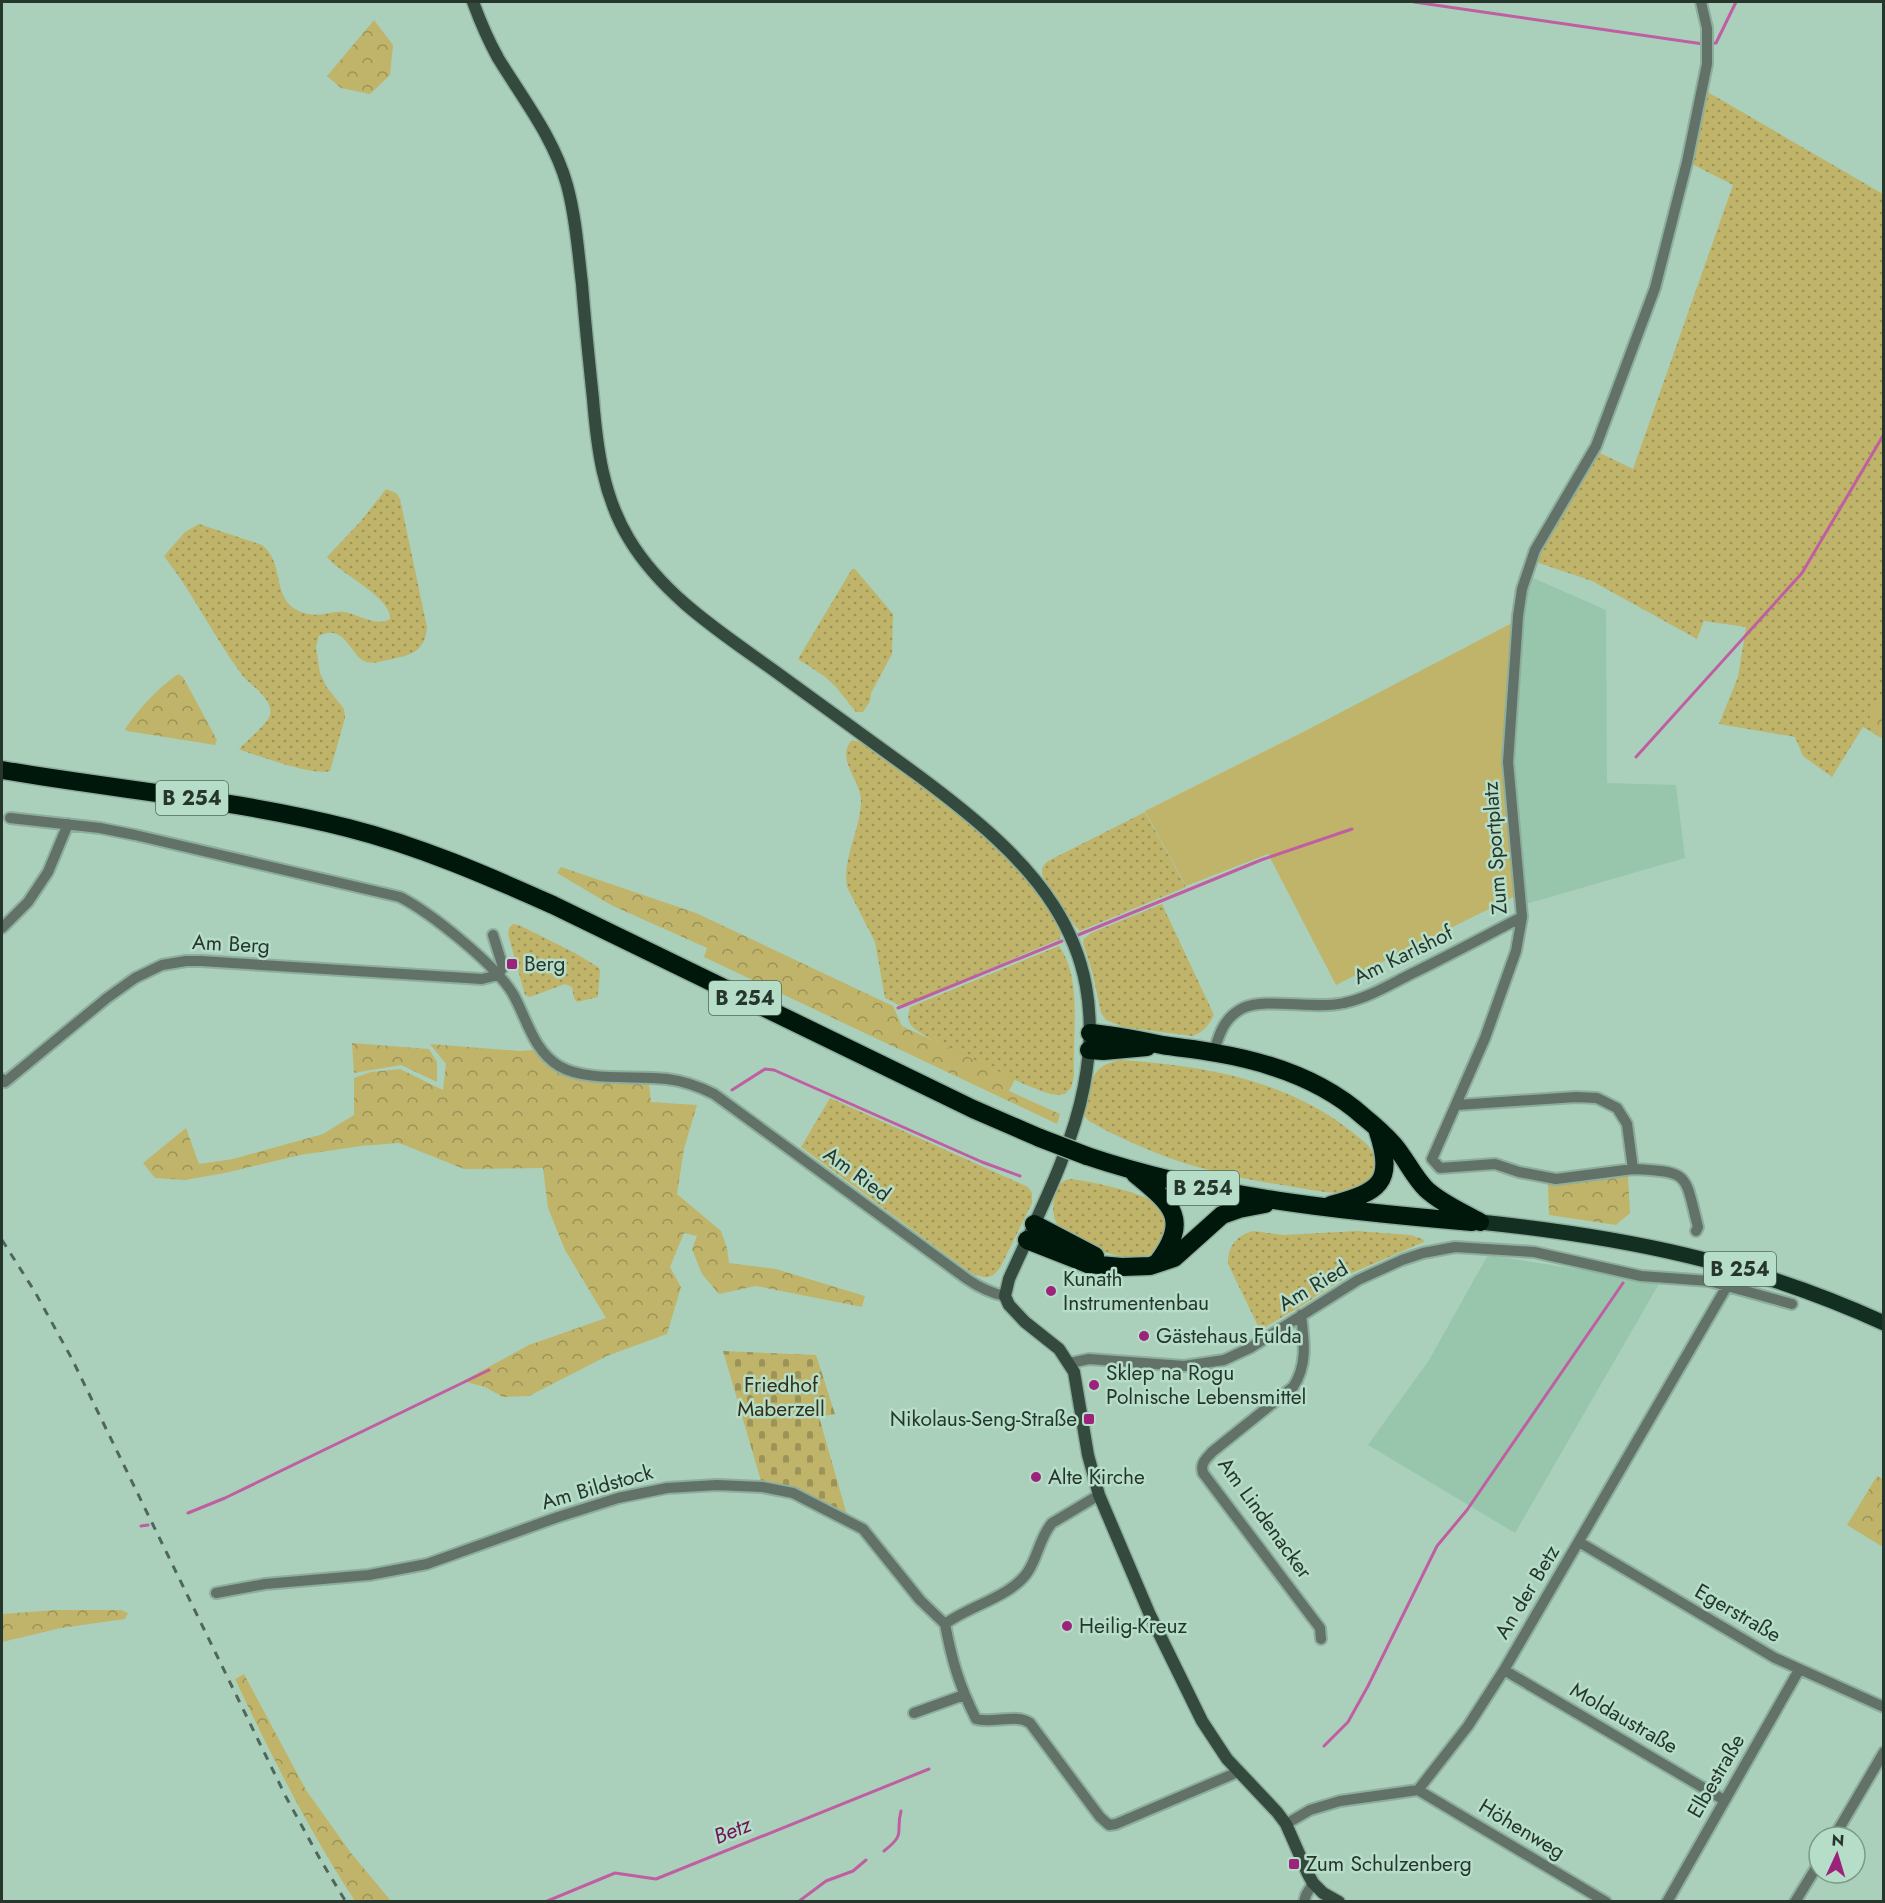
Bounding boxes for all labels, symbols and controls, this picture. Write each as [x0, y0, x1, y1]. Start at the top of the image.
street label: Zum Sportplatz [1475, 780, 1515, 916]
road number: B 254 [156, 781, 228, 815]
street label: Am Karlshof [1348, 918, 1459, 992]
street label: Am Berg [191, 927, 271, 961]
place label: Berg [524, 949, 565, 979]
marker: Berg [505, 957, 519, 971]
road number: B 254 [709, 981, 781, 1015]
street label: Am Ried [817, 1139, 897, 1209]
road number: B 254 [1167, 1171, 1239, 1205]
road number: B 254 [1704, 1252, 1776, 1286]
street label: Am Ried [1272, 1253, 1354, 1319]
place label: Kunath Instrumentenbau [1063, 1264, 1209, 1318]
marker: Kunath Instrumentenbau [1044, 1284, 1058, 1298]
place label: Gästehaus Fulda [1156, 1321, 1302, 1351]
marker: Gästehaus Fulda [1137, 1329, 1151, 1343]
place label: Sklep na Rogu Polnische Lebensmittel [1106, 1358, 1306, 1412]
park label: Friedhof Maberzell [737, 1370, 825, 1424]
marker: Sklep na Rogu Polnische Lebensmittel [1087, 1378, 1101, 1392]
place label: Nikolaus-Seng-Straße [890, 1404, 1077, 1434]
marker: Nikolaus-Seng-Straße [1082, 1412, 1096, 1426]
street label: Am Lindenacker [1211, 1451, 1320, 1585]
street label: Am Bildstock [538, 1457, 657, 1517]
place label: Alte Kirche [1048, 1462, 1145, 1492]
marker: Alte Kirche [1029, 1470, 1043, 1484]
street label: An der Betz [1487, 1539, 1567, 1645]
street label: Egerstraße [1689, 1576, 1787, 1650]
place label: Heilig-Kreuz [1079, 1611, 1188, 1641]
marker: Heilig-Kreuz [1060, 1619, 1074, 1633]
street label: Moldaustraße [1565, 1675, 1684, 1761]
street label: Elbestraße [1680, 1728, 1752, 1824]
street label: Höhenweg [1473, 1791, 1571, 1867]
water label: Betz [708, 1808, 757, 1852]
north arrow [1807, 1825, 1867, 1885]
text: N [1831, 1829, 1845, 1852]
place label: Zum Schulzenberg [1306, 1849, 1472, 1879]
marker: Zum Schulzenberg [1287, 1857, 1301, 1871]

